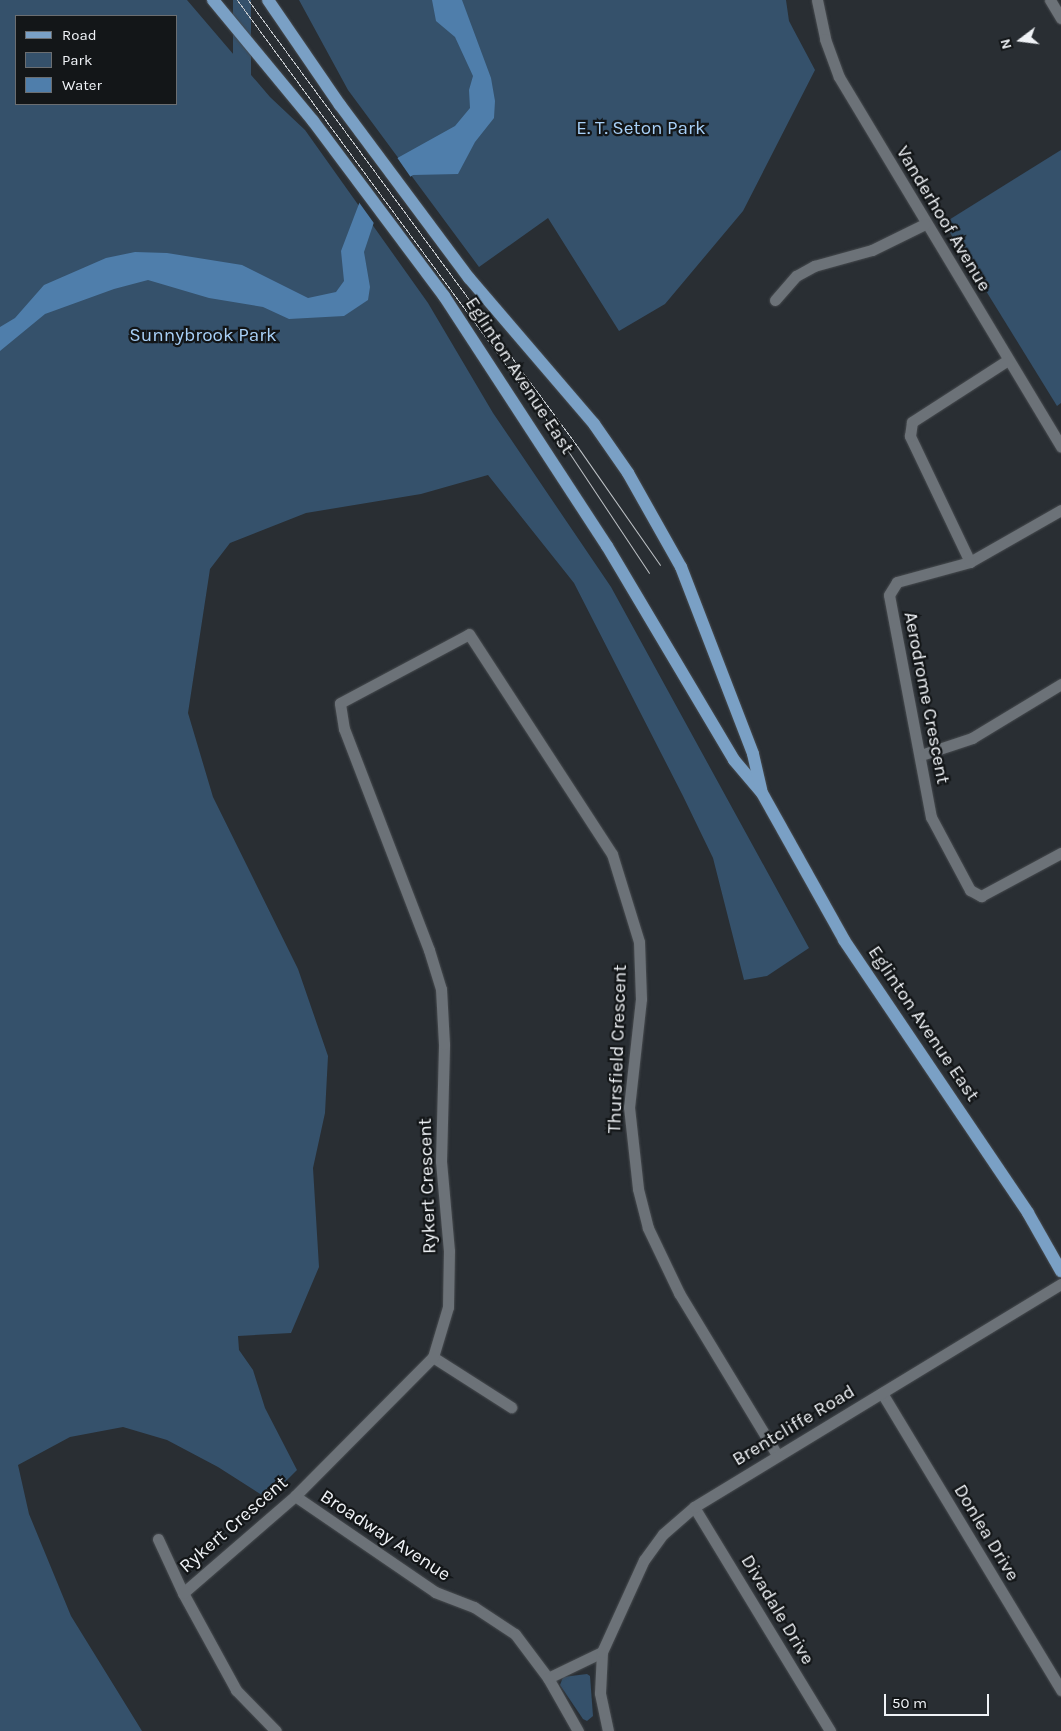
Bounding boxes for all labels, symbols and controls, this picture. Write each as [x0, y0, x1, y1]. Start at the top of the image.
legend [15, 15, 178, 105]
north arrow [996, 15, 1046, 65]
text: Road [62, 26, 97, 44]
text: N [997, 37, 1016, 51]
text: Park [62, 51, 92, 69]
text: Water [62, 76, 102, 94]
park label: E. T. Seton Park [576, 118, 706, 140]
street label: Vanderhoof Avenue [891, 142, 995, 296]
street label: Eglinton Avenue East [460, 293, 578, 459]
park label: Sunnybrook Park [129, 325, 277, 347]
street label: Aerodrome Crescent [898, 610, 954, 786]
street label: Eglinton Avenue East [862, 942, 984, 1106]
street label: Thursfield Crescent [604, 964, 632, 1134]
street label: Rykert Crescent [414, 1118, 442, 1254]
street label: Brentcliffe Road [729, 1380, 859, 1472]
street label: Rykert Crescent [175, 1472, 293, 1578]
street label: Donlea Drive [948, 1480, 1024, 1586]
street label: Broadway Avenue [316, 1485, 454, 1587]
street label: Divadale Drive [735, 1551, 819, 1669]
scale bar [886, 1684, 991, 1716]
text: 50 m [892, 1694, 927, 1712]

